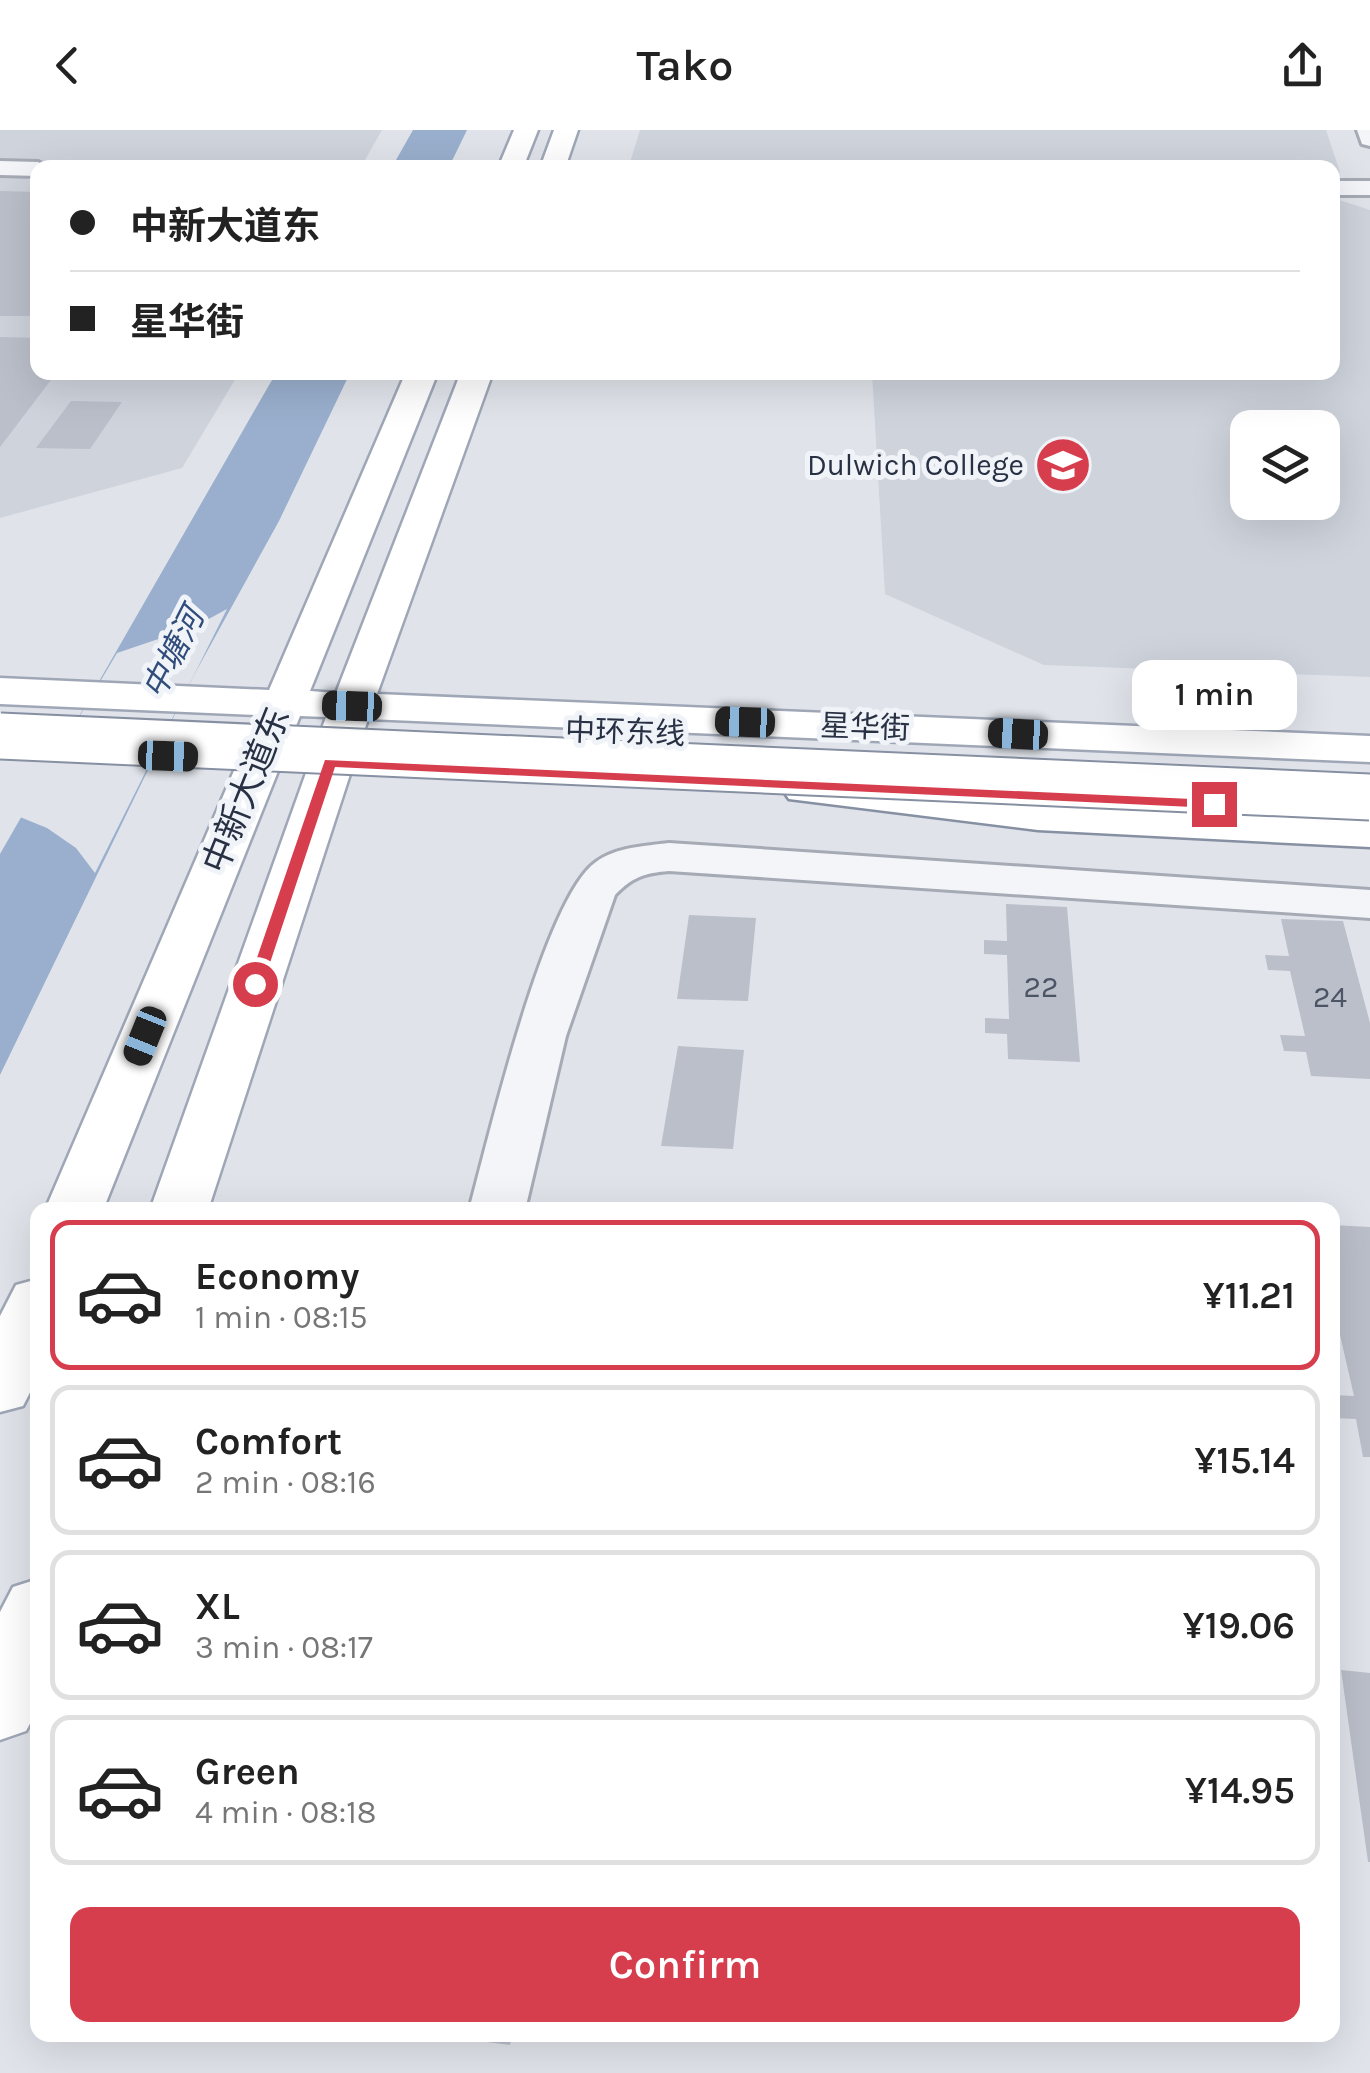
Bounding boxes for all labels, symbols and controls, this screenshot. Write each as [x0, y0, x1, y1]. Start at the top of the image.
icon: back [40, 38, 95, 93]
icon: share [1275, 38, 1330, 93]
text: Tako [637, 39, 733, 91]
text: 中新大道东 [130, 204, 320, 249]
text: 星华街 [130, 300, 244, 345]
map controls [1230, 410, 1340, 520]
button: layers [1230, 410, 1340, 520]
school or university icon: Dulwich College [1033, 435, 1093, 495]
place label: Dulwich College [807, 447, 1024, 483]
water label: 中塘河 [135, 597, 214, 704]
callout: 1 min [1132, 659, 1296, 729]
text: 1 min [1175, 676, 1254, 713]
car [321, 690, 383, 722]
street label: 中新大道东 [195, 701, 298, 879]
car [714, 706, 776, 738]
street label: 星华街 [819, 707, 911, 747]
street label: 中环东线 [564, 712, 686, 752]
car [987, 717, 1049, 751]
car [137, 740, 199, 772]
route end [1192, 782, 1237, 827]
route start [233, 962, 278, 1007]
house number: 22 [1024, 969, 1058, 1005]
house number: 24 [1313, 979, 1347, 1015]
car [120, 1003, 170, 1069]
icon: car [75, 1250, 165, 1340]
text: Economy [195, 1254, 359, 1299]
text: ¥11.21 [1203, 1273, 1295, 1318]
text: 1 min · 08:15 [195, 1299, 368, 1336]
icon: car [75, 1415, 165, 1505]
text: Comfort [195, 1419, 342, 1464]
text: ¥15.14 [1195, 1438, 1295, 1483]
text: 2 min · 08:16 [195, 1464, 376, 1501]
icon: car [75, 1580, 165, 1670]
text: XL [195, 1584, 240, 1629]
text: ¥19.06 [1183, 1603, 1295, 1648]
text: 3 min · 08:17 [195, 1629, 373, 1666]
icon: car [75, 1745, 165, 1835]
text: Green [195, 1749, 300, 1794]
text: ¥14.95 [1185, 1768, 1295, 1813]
text: 4 min · 08:18 [195, 1794, 376, 1831]
button: Confirm [70, 1907, 1300, 2022]

